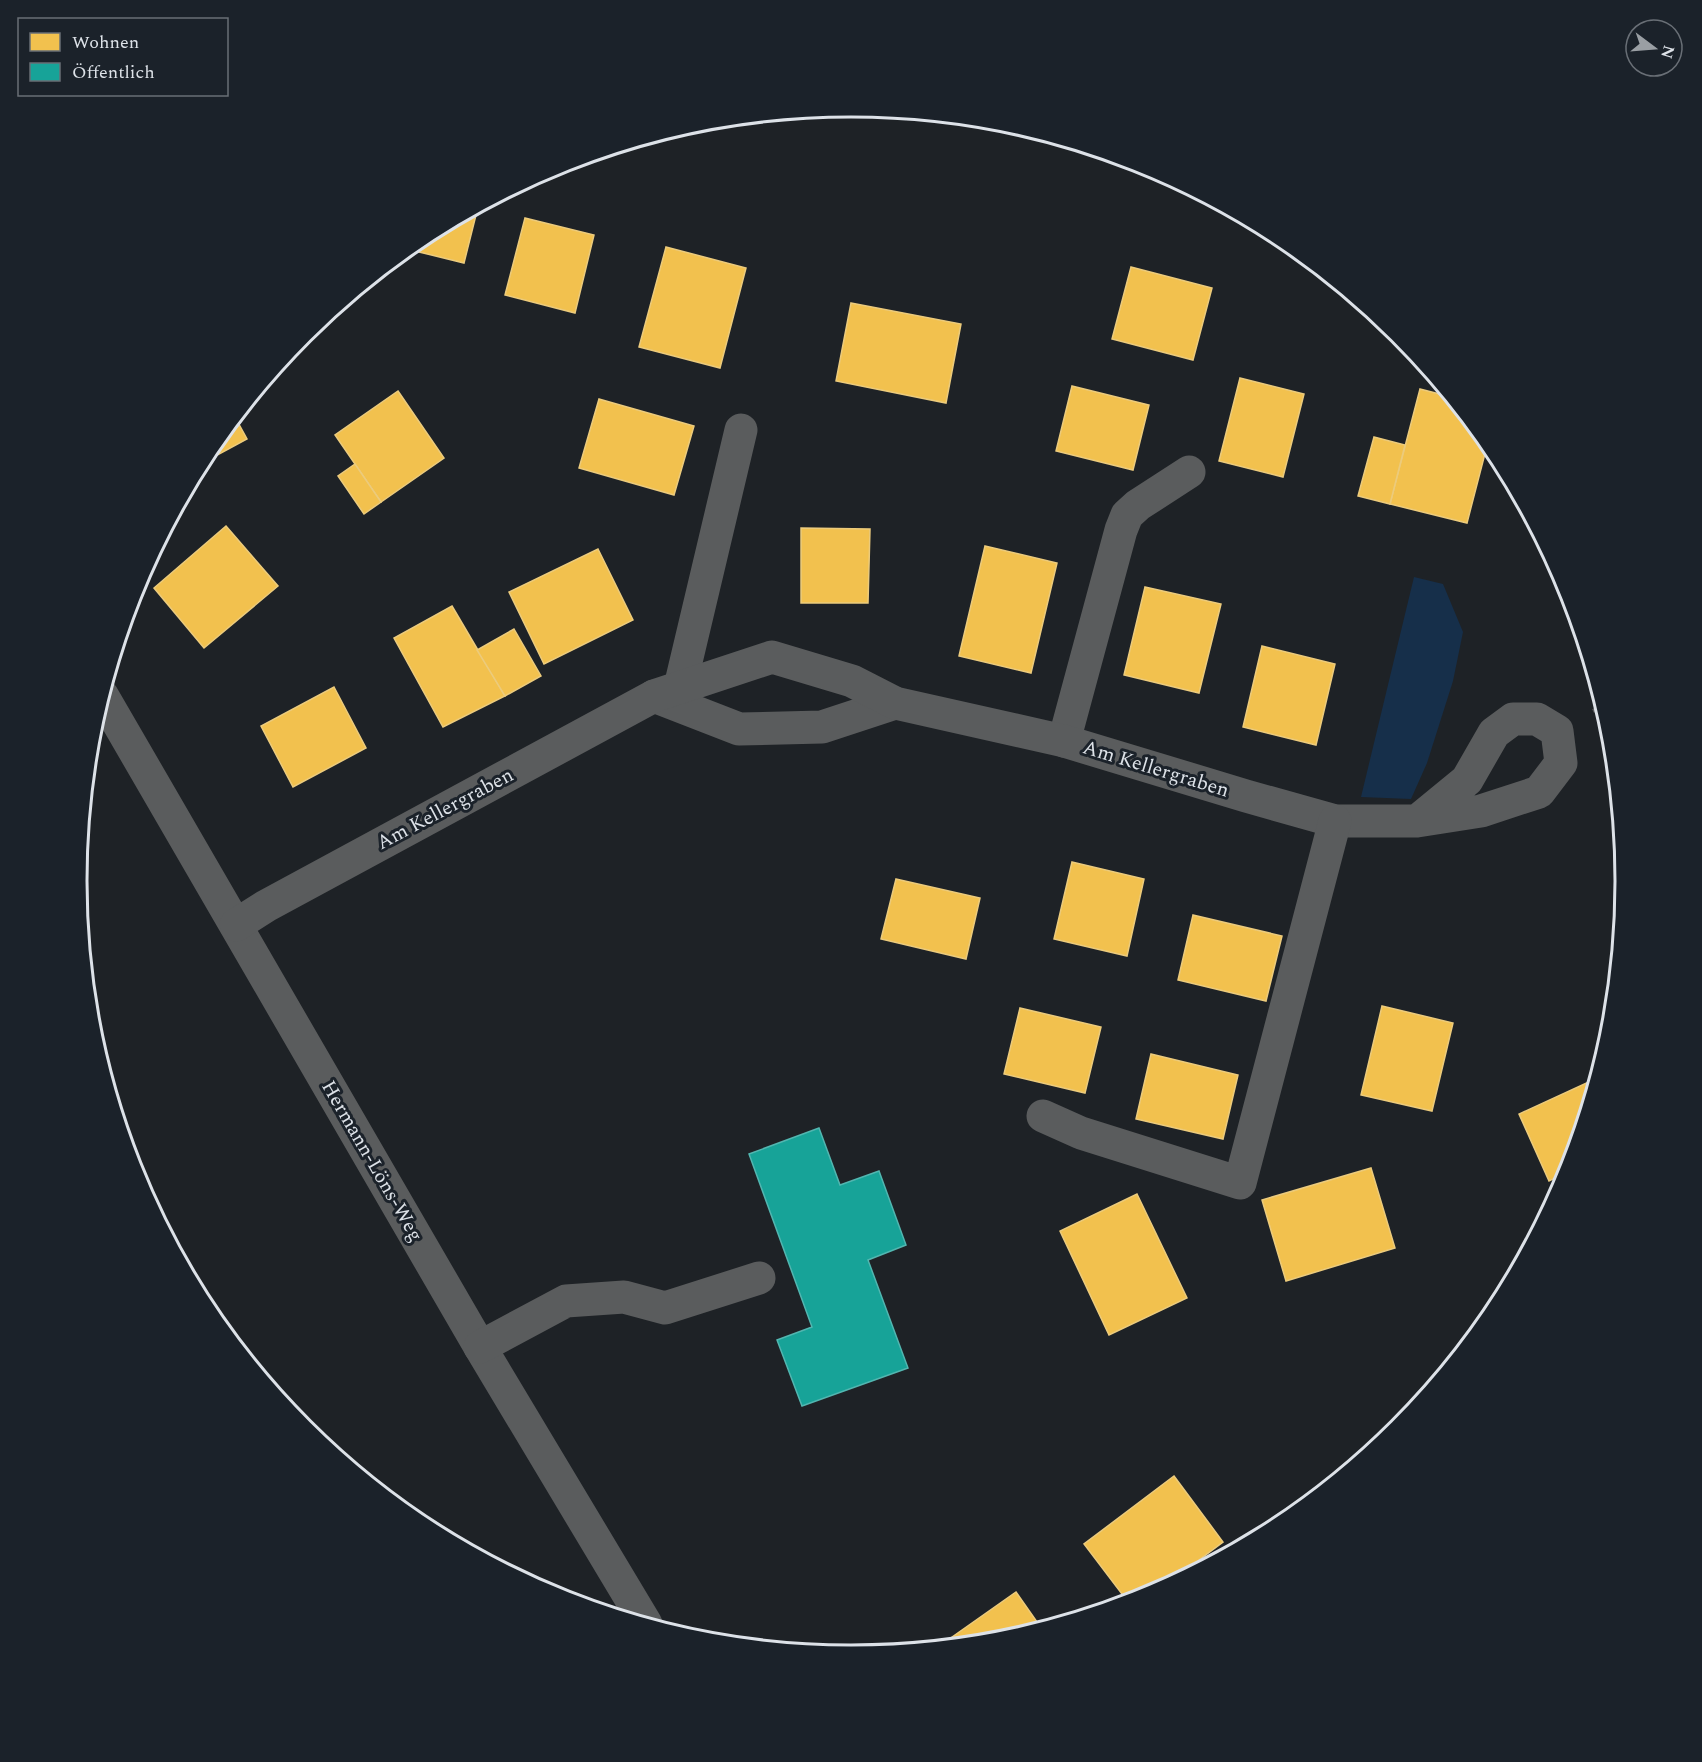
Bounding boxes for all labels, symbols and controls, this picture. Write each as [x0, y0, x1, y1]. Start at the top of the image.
legend [18, 18, 228, 96]
north arrow [1624, 18, 1684, 78]
text: Wohnen [72, 29, 139, 56]
text: N [1654, 42, 1681, 61]
text: Öffentlich [72, 59, 155, 86]
street label: Am Kellergraben [1079, 733, 1233, 805]
street label: Am Kellergraben [371, 760, 519, 858]
street label: Hermann-Löns-Weg [313, 1075, 431, 1247]

